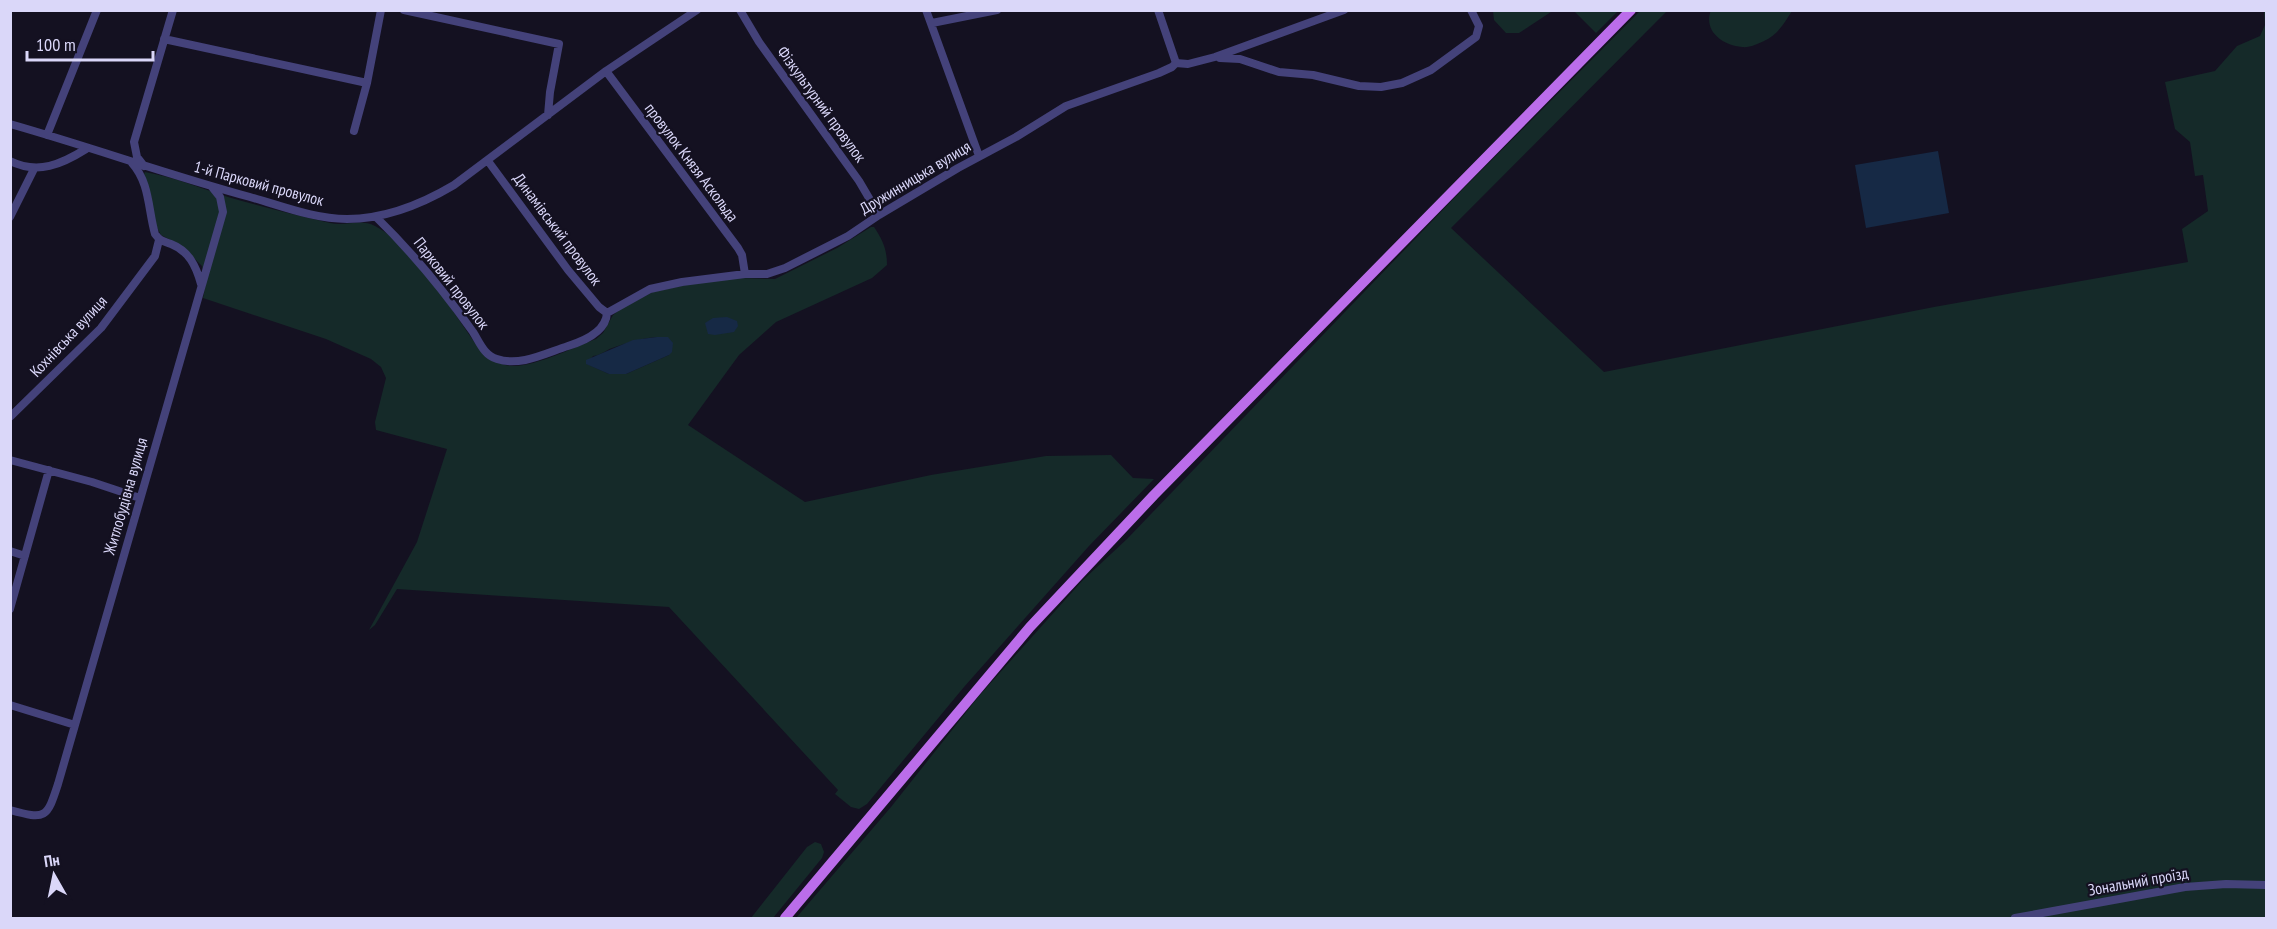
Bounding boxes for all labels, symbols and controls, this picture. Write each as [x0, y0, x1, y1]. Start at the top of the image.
scale bar [27, 24, 153, 62]
text: 100 m [36, 33, 76, 56]
street label: Фізкультурний провулок [773, 42, 871, 167]
street label: провулок Князя Аскольда [641, 99, 743, 225]
street label: Дружинницька вулиця [856, 136, 974, 218]
street label: 1-й Парковий провулок [192, 156, 327, 210]
street label: Динамівський провулок [509, 169, 607, 290]
street label: Парковий провулок [410, 233, 495, 334]
street label: Кохнівська вулиця [25, 291, 111, 381]
street label: Житлобудівна вулиця [98, 435, 151, 558]
north arrow [24, 845, 84, 905]
text: Пн [42, 849, 61, 871]
street label: Зональний проїзд [2086, 862, 2190, 900]

